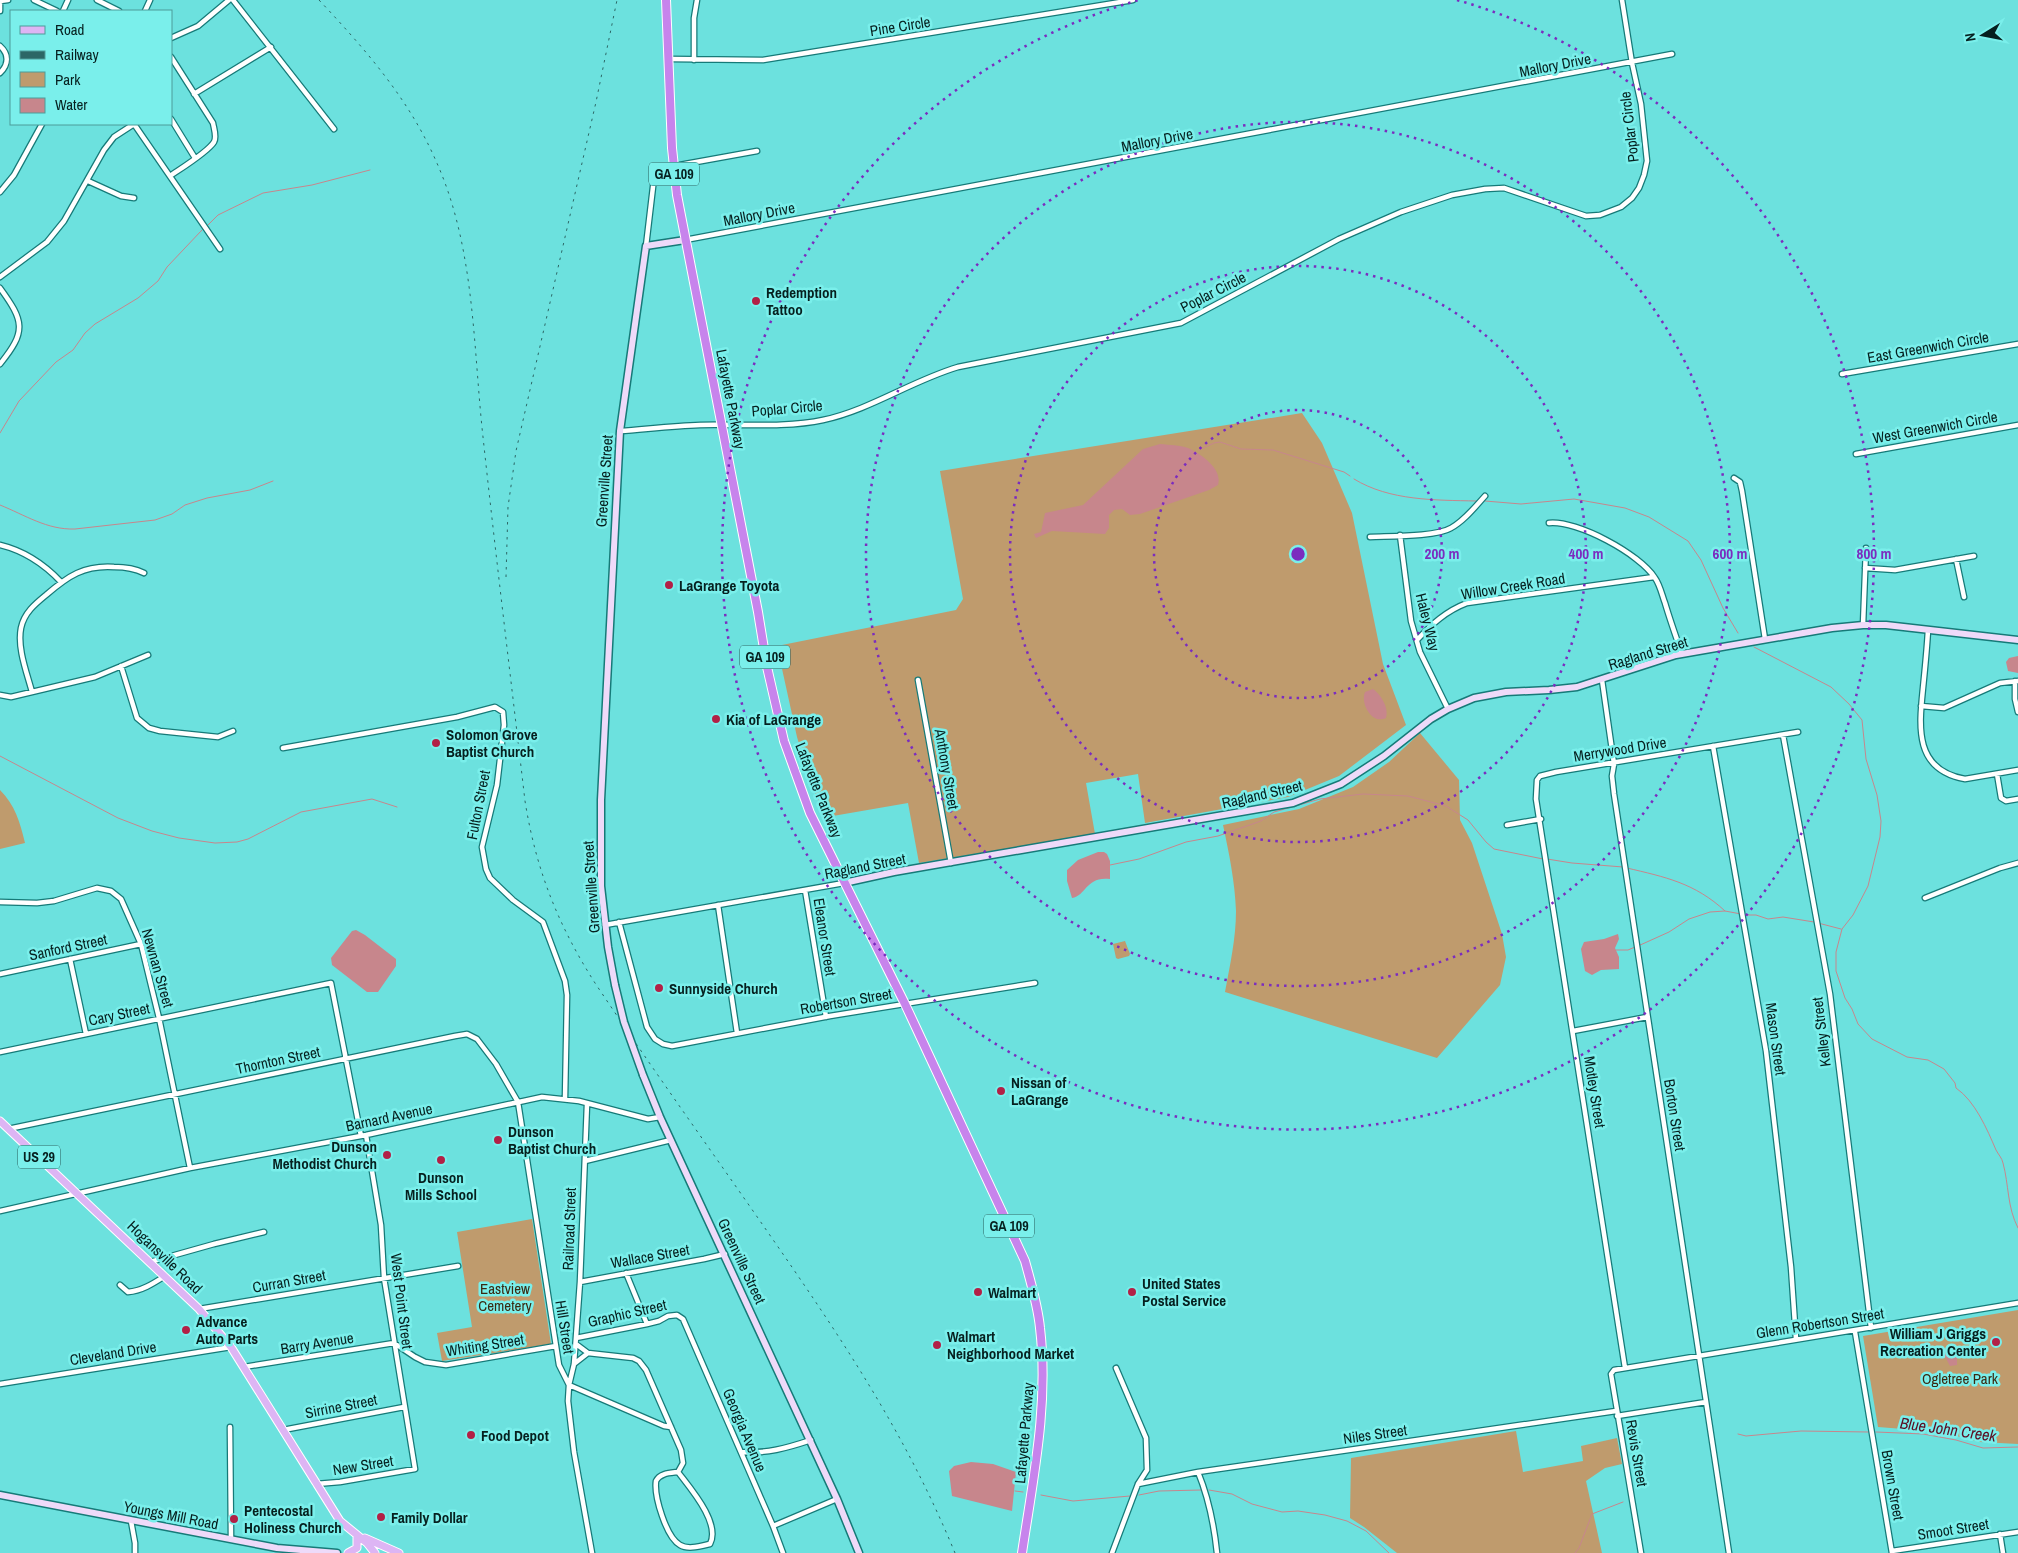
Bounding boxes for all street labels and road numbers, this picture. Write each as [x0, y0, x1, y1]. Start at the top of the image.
street label: Pine Circle [868, 11, 932, 41]
street label: Mallory Drive [1517, 48, 1593, 82]
street label: Poplar Circle [1614, 90, 1644, 164]
street label: Mallory Drive [1119, 123, 1195, 157]
road number: GA 109 [649, 162, 699, 185]
street label: Mallory Drive [721, 197, 797, 231]
street label: Poplar Circle [1177, 266, 1250, 317]
street label: East Greenwich Circle [1866, 326, 1991, 368]
street label: Lafayette Parkway [711, 347, 751, 451]
street label: Poplar Circle [751, 394, 823, 422]
street label: West Greenwich Circle [1871, 406, 1999, 448]
street label: Greenville Street [590, 434, 618, 528]
street label: Willow Creek Road [1459, 567, 1567, 605]
street label: Haley Way [1411, 591, 1446, 654]
street label: Ragland Street [1606, 631, 1691, 675]
road number: GA 109 [740, 646, 790, 669]
street label: Anthony Street [929, 726, 965, 811]
street label: Merrywood Drive [1572, 731, 1668, 767]
street label: Lafayette Parkway [790, 739, 848, 842]
street label: Fulton Street [461, 768, 495, 842]
street label: Ragland Street [1220, 774, 1305, 813]
street label: Greenville Street [577, 840, 605, 934]
street label: Ragland Street [823, 848, 908, 884]
street label: Eleanor Street [808, 897, 842, 978]
street label: Newnan Street [137, 926, 179, 1011]
street label: Sanford Street [27, 928, 110, 966]
street label: Robertson Street [798, 982, 894, 1019]
street label: Kelley Street [1806, 996, 1836, 1068]
street label: Cary Street [86, 997, 152, 1031]
street label: Mason Street [1761, 1001, 1792, 1077]
street label: Thornton Street [234, 1041, 323, 1079]
street label: Motley Street [1579, 1055, 1611, 1130]
street label: Borton Street [1659, 1078, 1691, 1153]
street label: Barnard Avenue [344, 1098, 434, 1136]
road number: US 29 [18, 1146, 60, 1168]
street label: Railroad Street [557, 1187, 581, 1271]
road number: GA 109 [984, 1214, 1034, 1238]
street label: Greenville Street [713, 1215, 771, 1308]
street label: Hogansville Road [123, 1216, 207, 1298]
street label: Wallace Street [609, 1239, 692, 1273]
street label: West Point Street [386, 1252, 418, 1351]
street label: Curran Street [251, 1264, 328, 1298]
street label: Graphic Street [586, 1294, 669, 1332]
street label: Hill Street [550, 1299, 580, 1356]
street label: Glenn Robertson Street [1755, 1302, 1886, 1343]
street label: Barry Avenue [279, 1327, 355, 1359]
street label: Whiting Street [445, 1328, 526, 1362]
street label: Cleveland Drive [68, 1336, 158, 1370]
street label: Lafayette Parkway [1009, 1381, 1039, 1484]
street label: Georgia Avenue [718, 1385, 772, 1475]
street label: Sirrine Street [303, 1389, 379, 1423]
street label: Revis Street [1621, 1418, 1653, 1489]
street label: Niles Street [1342, 1419, 1409, 1449]
street label: Brown Street [1876, 1448, 1910, 1522]
street label: New Street [331, 1450, 395, 1480]
street label: Youngs Mill Road [122, 1496, 220, 1534]
street label: Smoot Street [1916, 1513, 1991, 1545]

